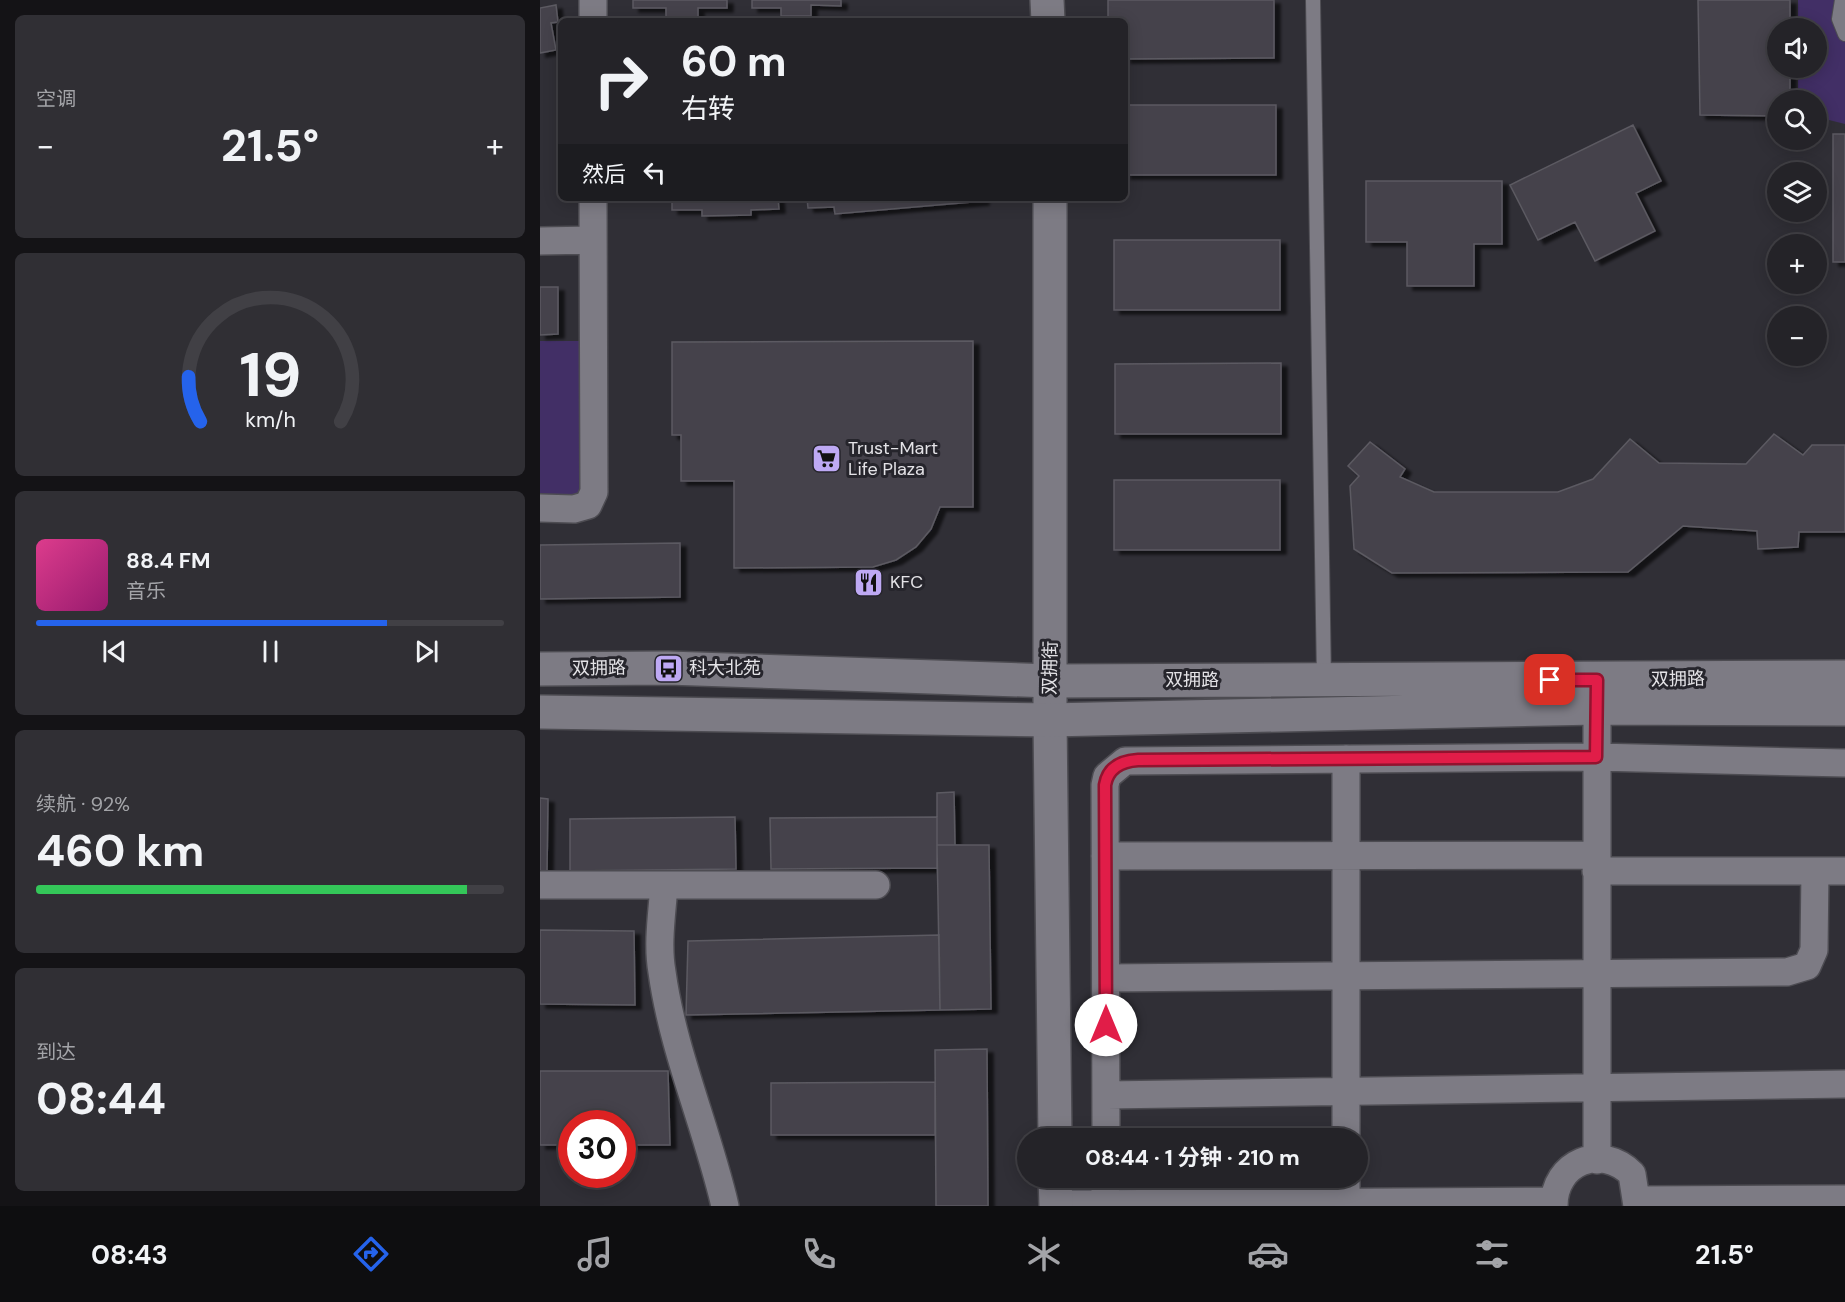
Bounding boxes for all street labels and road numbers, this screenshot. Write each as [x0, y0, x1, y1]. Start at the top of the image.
street label: 双拥街 [1038, 641, 1062, 695]
street label: 双拥路 [572, 656, 626, 680]
street label: 双拥路 [1651, 667, 1705, 691]
street label: 双拥路 [1165, 668, 1219, 692]

